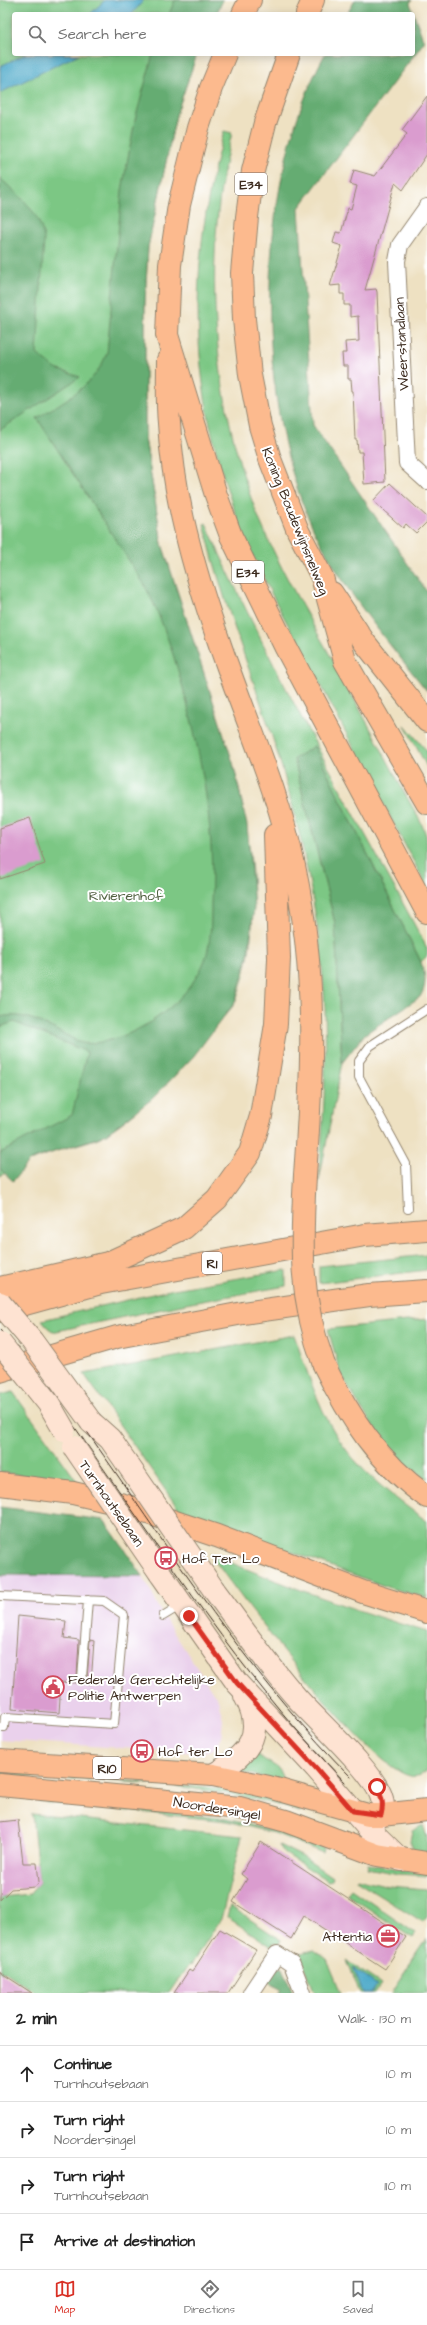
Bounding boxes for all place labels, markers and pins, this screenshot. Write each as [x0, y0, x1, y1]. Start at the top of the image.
bus stop icon: Hof Ter Lo [153, 1545, 179, 1571]
place label: Hof Ter Lo [182, 1549, 260, 1569]
place label: Federale Gerechtelijke Politie Antwerpen [68, 1670, 215, 1706]
public building icon: Federale Gerechtelijke Politie Antwerpen [40, 1674, 66, 1700]
bus stop icon: Hof ter Lo [129, 1738, 155, 1764]
place label: Hof ter Lo [158, 1742, 233, 1762]
office icon: Attentia [375, 1923, 401, 1949]
place label: Attentia [322, 1927, 372, 1947]

